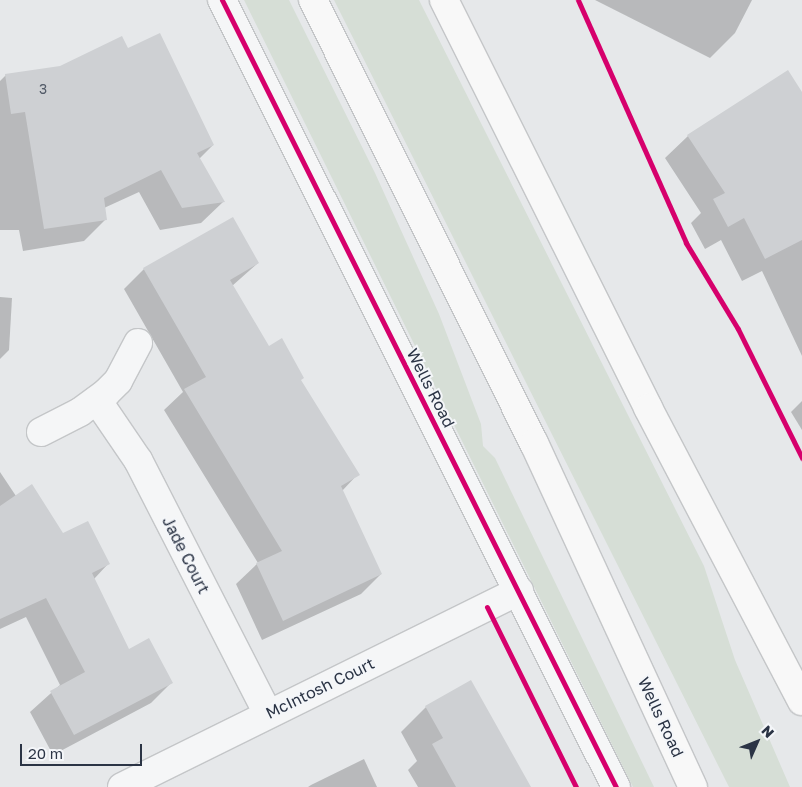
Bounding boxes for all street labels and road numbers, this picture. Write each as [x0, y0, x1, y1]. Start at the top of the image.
street label: Wells Road [403, 345, 459, 431]
street label: Jade Court [158, 513, 214, 597]
street label: McIntosh Court [262, 653, 378, 723]
street label: Wells Road [634, 674, 688, 760]

